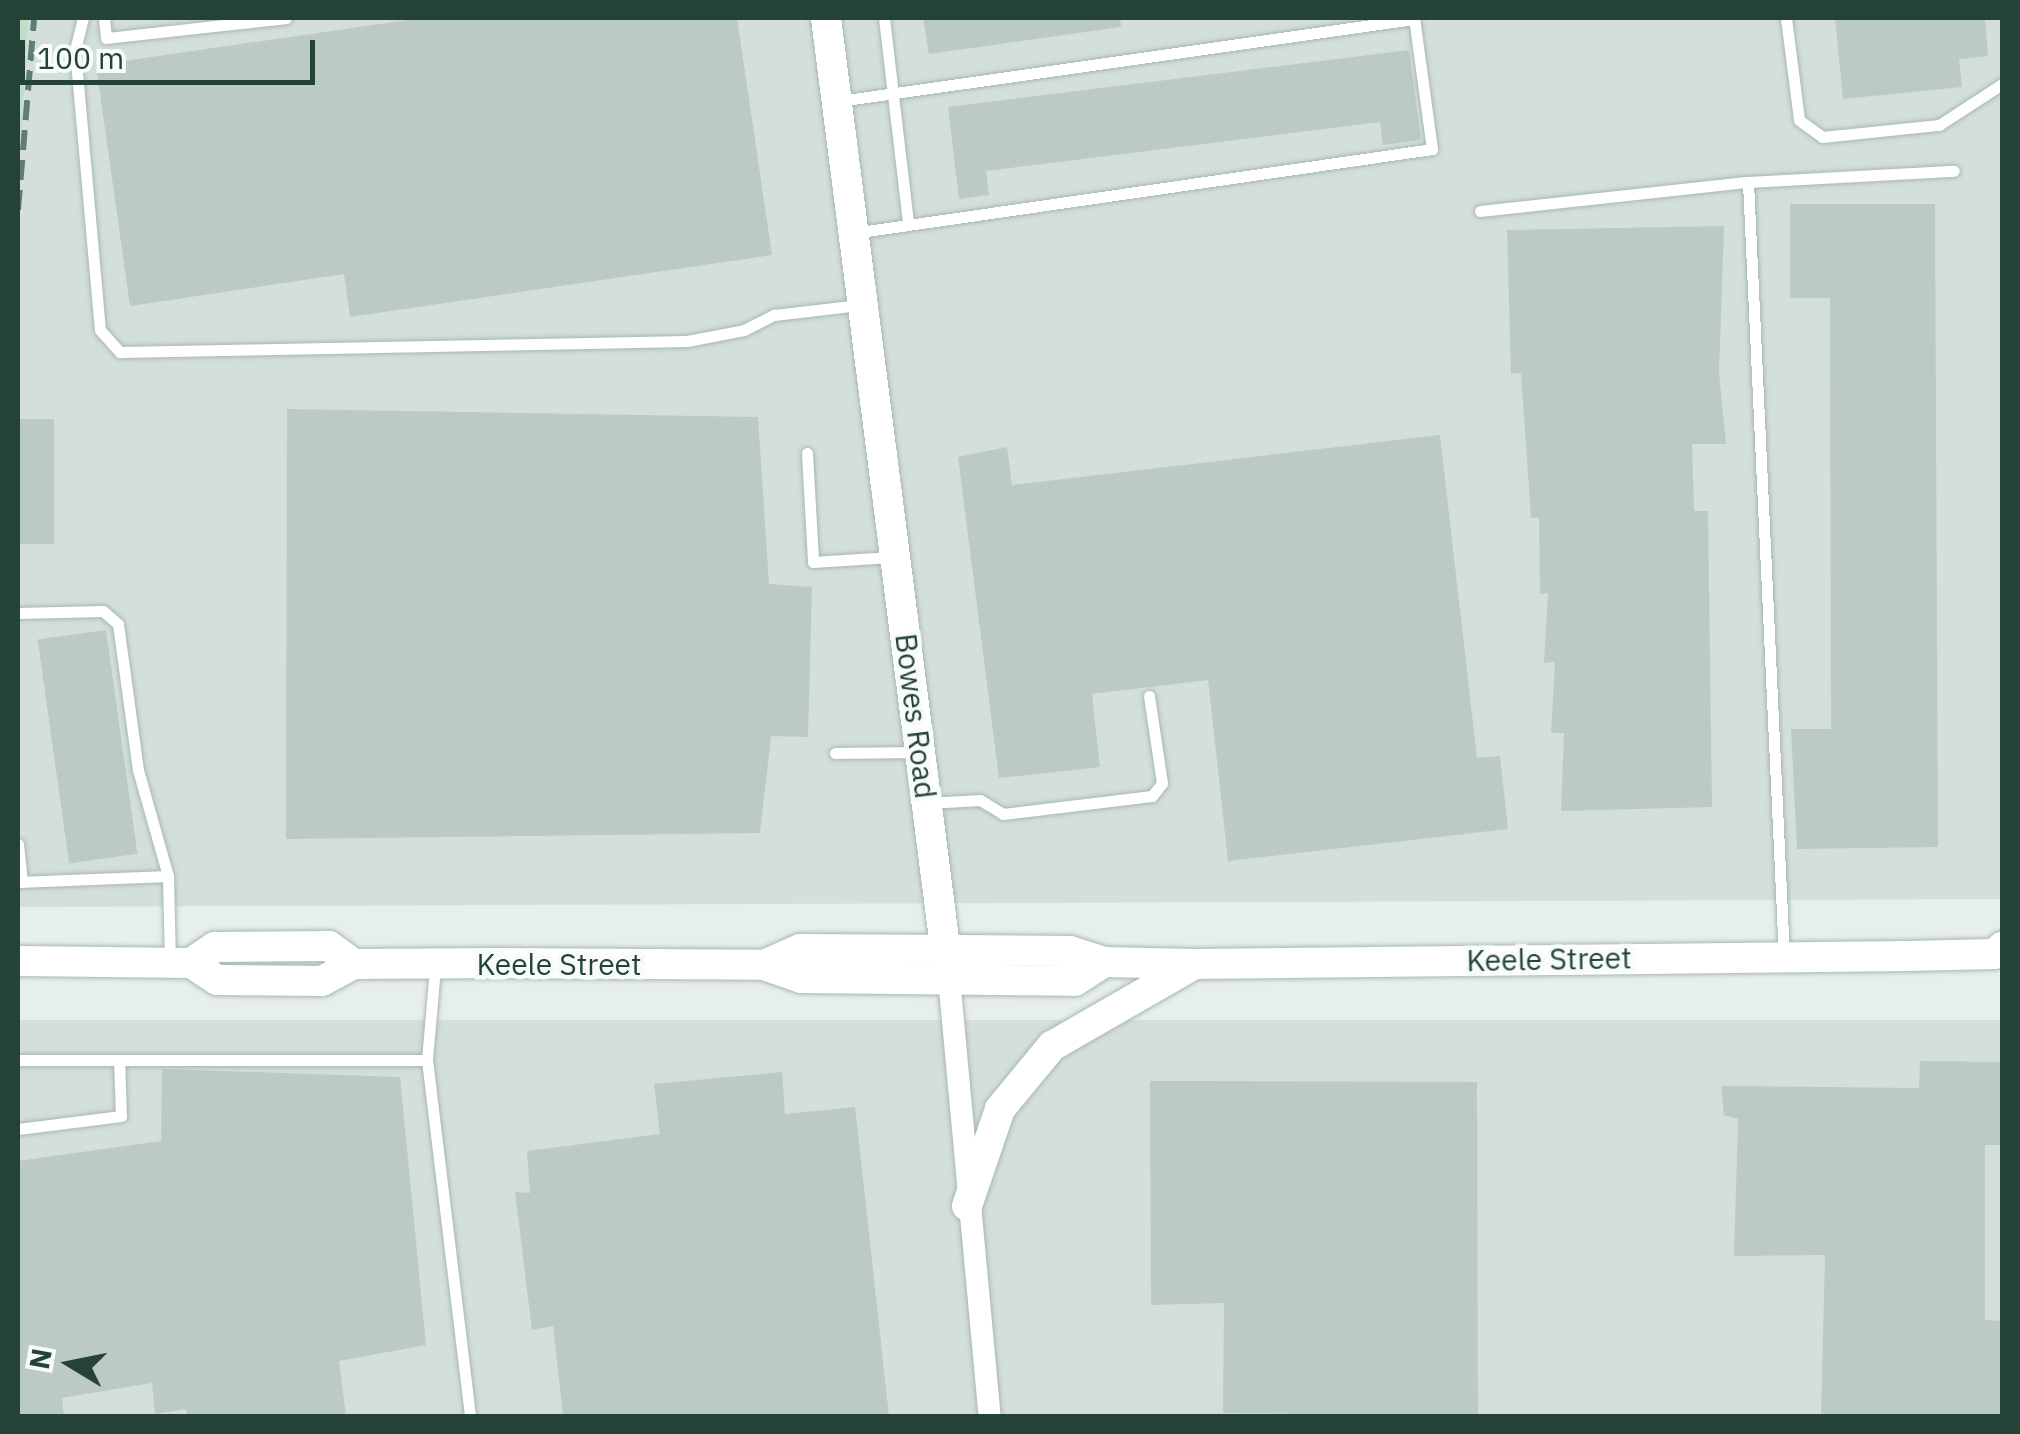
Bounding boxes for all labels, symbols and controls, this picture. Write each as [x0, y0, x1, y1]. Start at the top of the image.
scale bar [25, 20, 320, 82]
text: 100 m [37, 38, 124, 77]
street label: Bowes Road [888, 631, 944, 801]
street label: Keele Street [1466, 940, 1632, 978]
street label: Keele Street [476, 946, 642, 982]
north arrow [20, 1314, 120, 1414]
text: N [20, 1346, 60, 1372]

